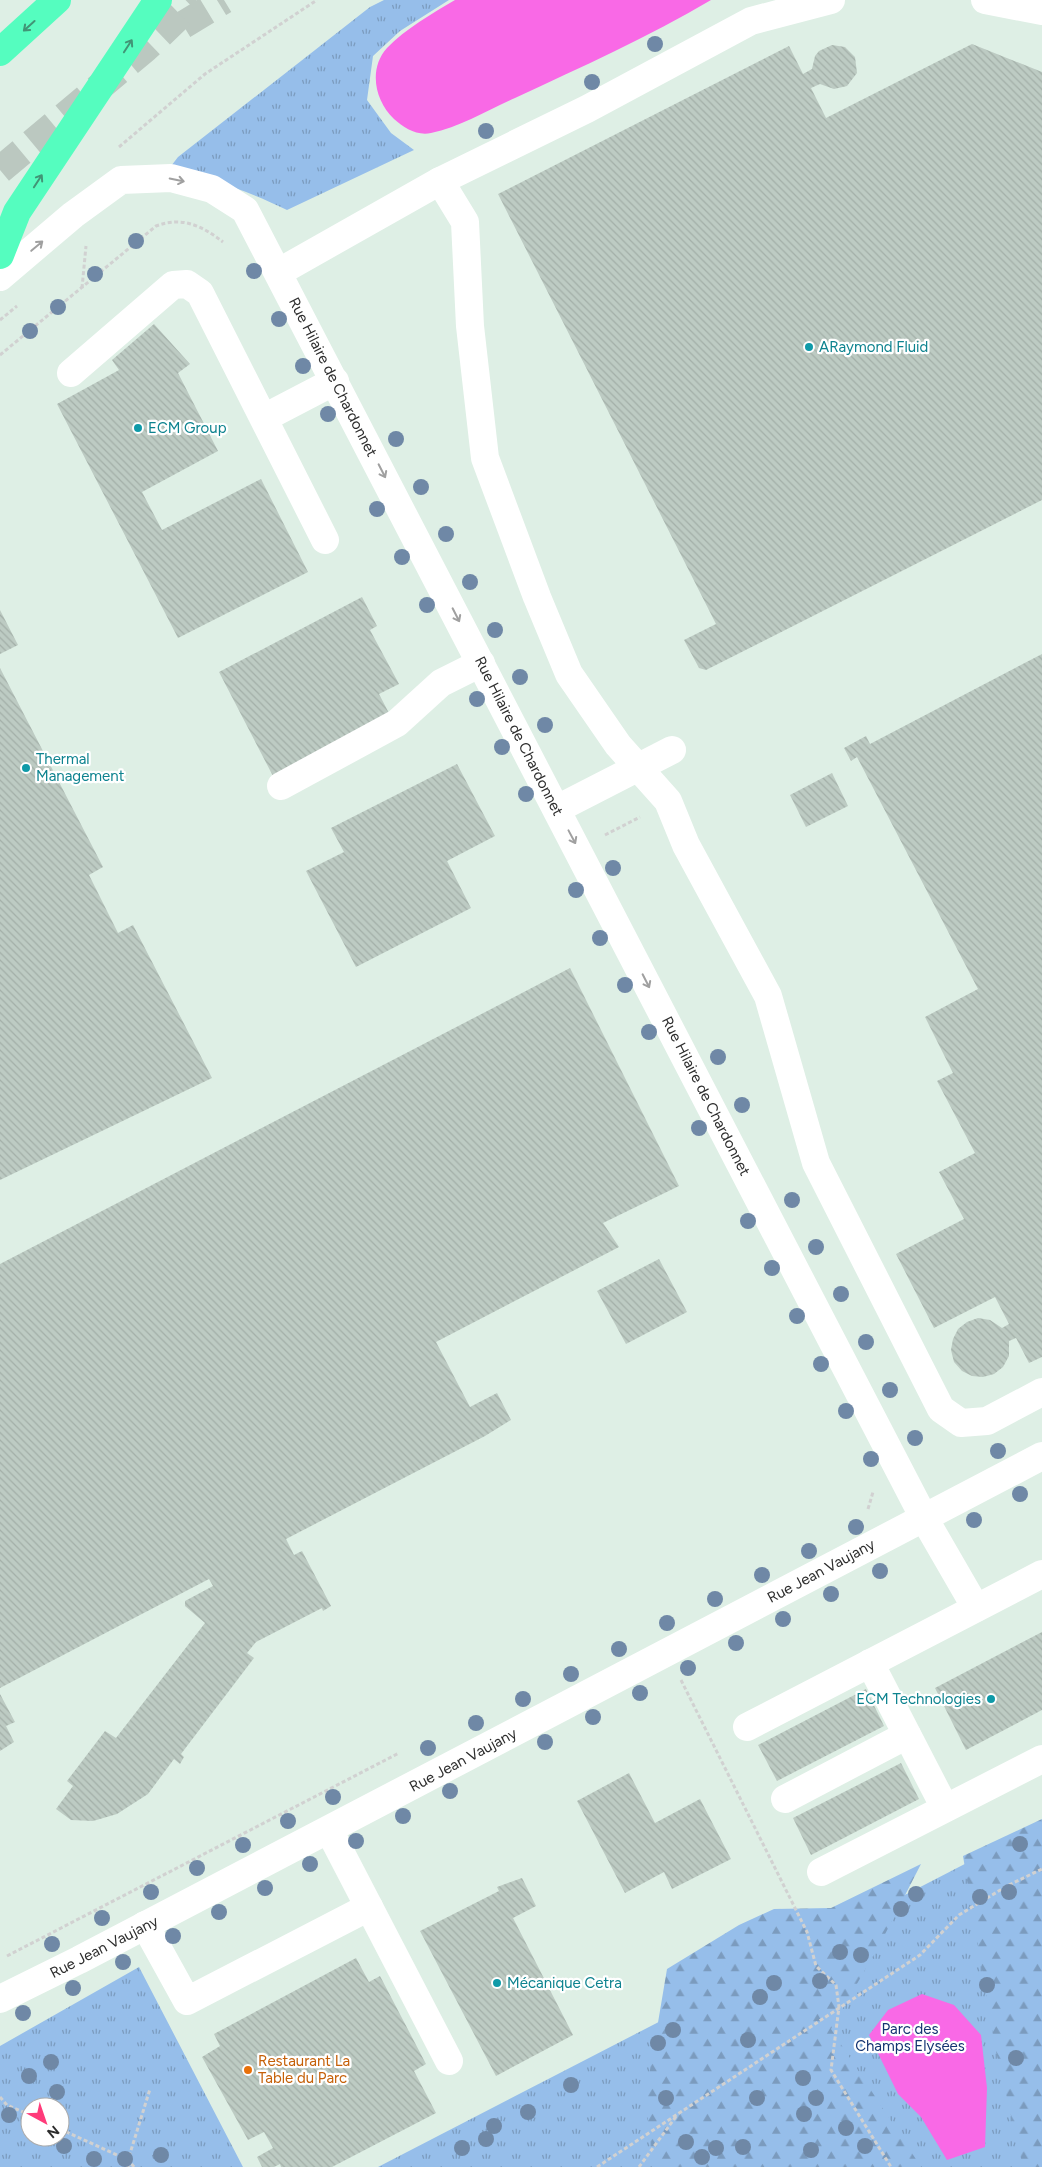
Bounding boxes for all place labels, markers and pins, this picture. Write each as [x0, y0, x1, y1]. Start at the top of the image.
place label: ARaymond Fluid [819, 338, 928, 356]
marker: ARaymond Fluid [803, 341, 815, 353]
place label: ECM Group [148, 419, 227, 437]
marker: ECM Group [132, 422, 144, 434]
place label: Thermal Management [36, 750, 125, 785]
marker: Thermal Management [20, 762, 32, 774]
place label: ECM Technologies [856, 1690, 981, 1708]
marker: ECM Technologies [985, 1693, 997, 1705]
place label: Mécanique Cetra [507, 1974, 622, 1992]
marker: Mécanique Cetra [491, 1977, 503, 1989]
place label: Restaurant La Table du Parc [258, 2052, 350, 2087]
marker: Restaurant La Table du Parc [242, 2064, 254, 2076]

